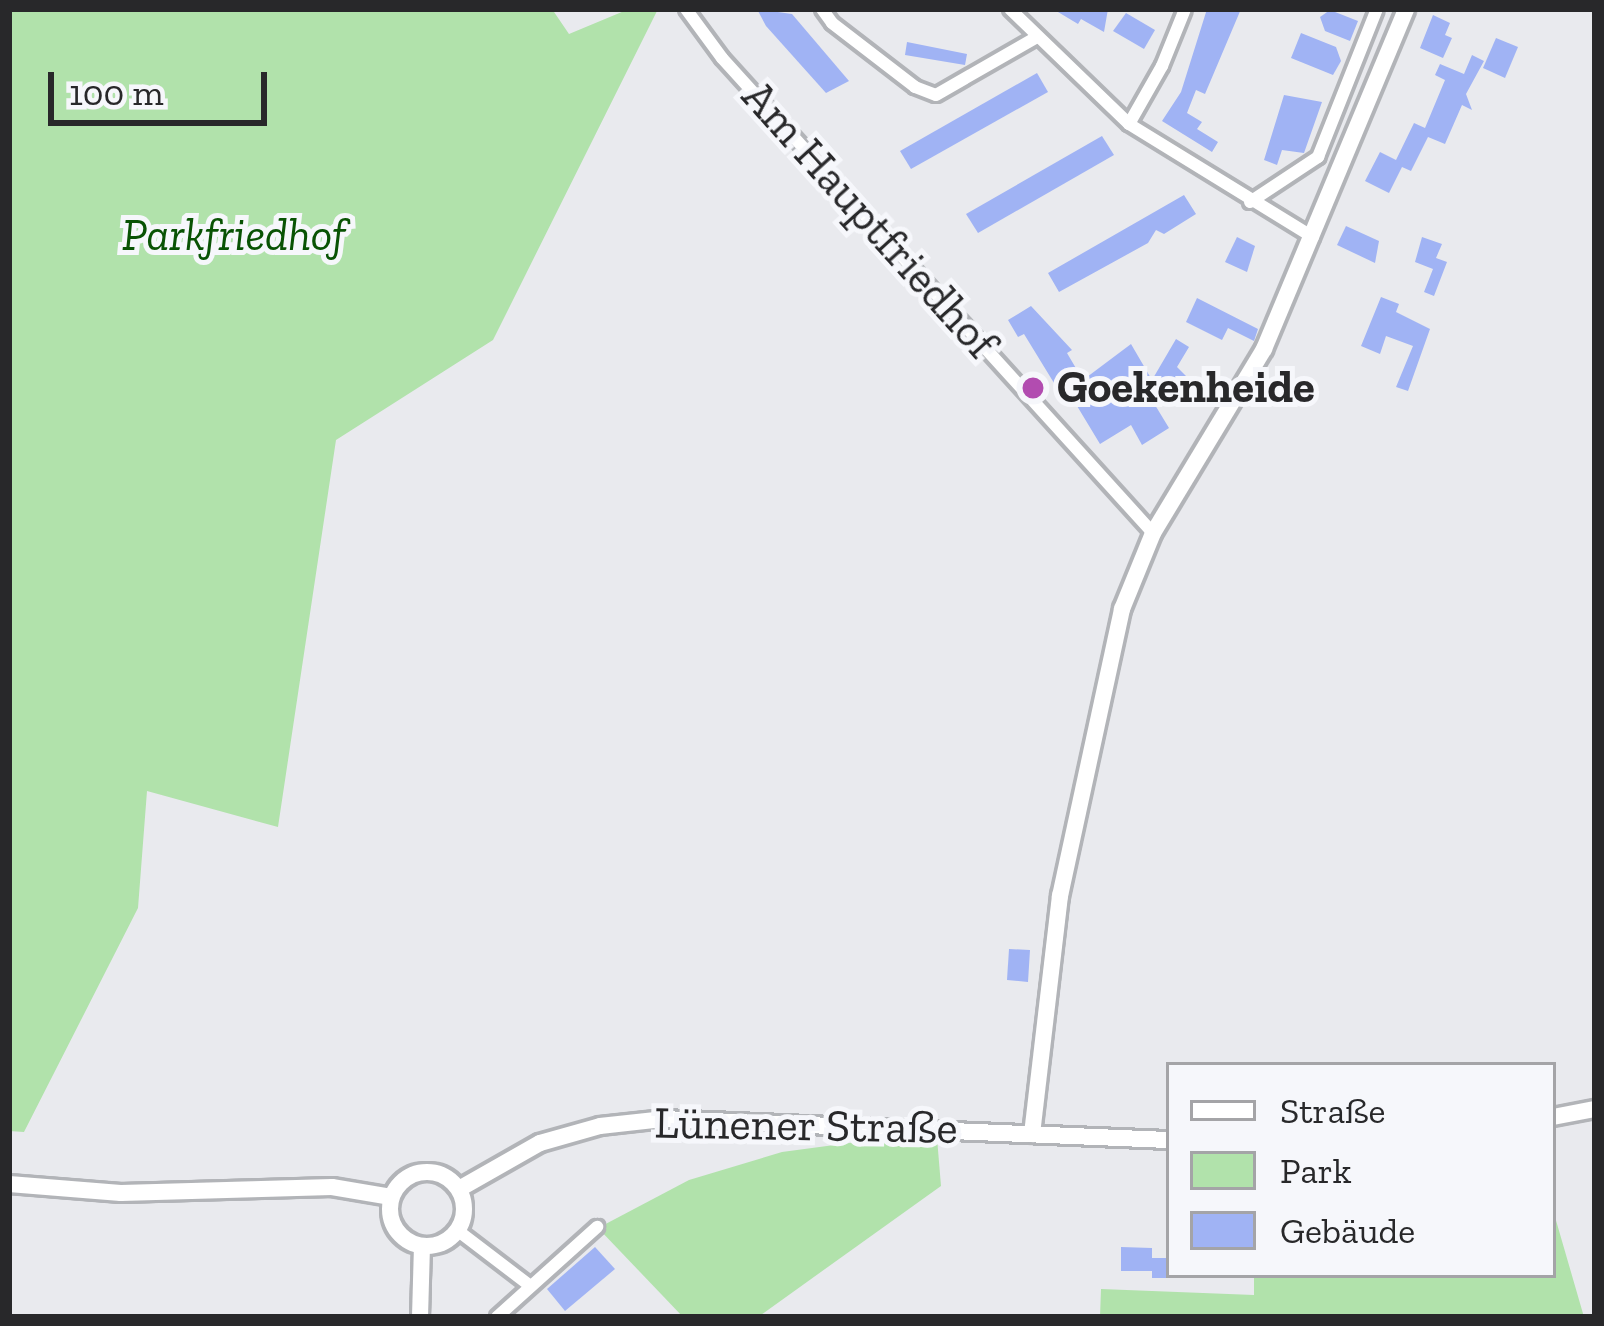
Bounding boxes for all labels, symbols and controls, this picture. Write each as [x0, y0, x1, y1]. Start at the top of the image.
scale bar [54, 48, 273, 122]
street label: Am Hauptfriedhof [730, 70, 1008, 370]
text: 100 m [69, 71, 164, 114]
park label: Parkfriedhof [122, 209, 346, 263]
place label: Goekenheide [1057, 361, 1315, 415]
marker: Goekenheide [1020, 375, 1046, 401]
legend [1166, 1062, 1556, 1278]
text: Straße [1280, 1089, 1385, 1132]
street label: Lünener Straße [653, 1096, 959, 1156]
text: Park [1280, 1149, 1351, 1192]
text: Gebäude [1280, 1209, 1415, 1252]

